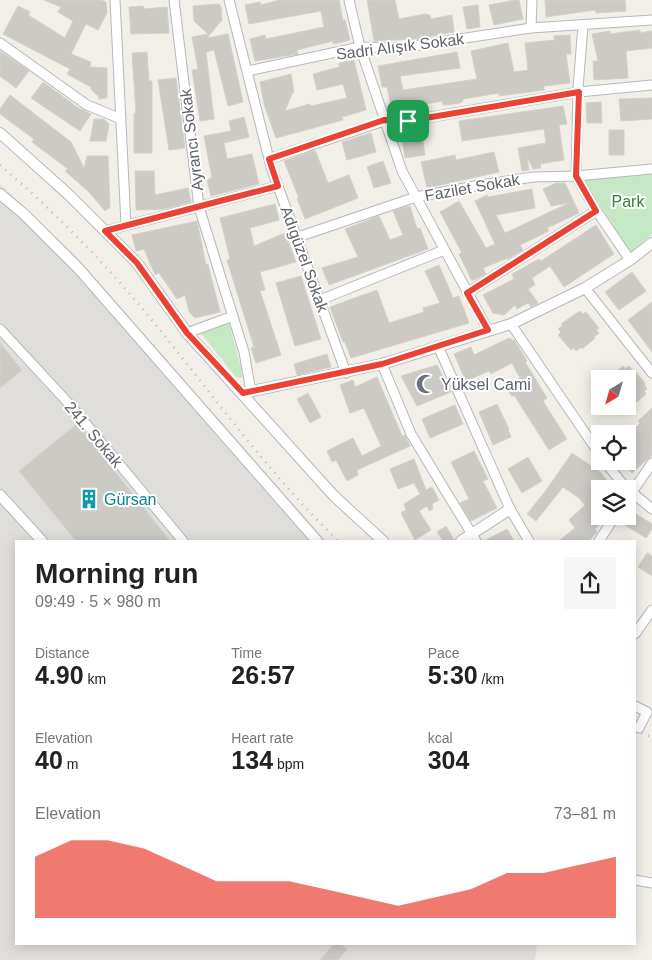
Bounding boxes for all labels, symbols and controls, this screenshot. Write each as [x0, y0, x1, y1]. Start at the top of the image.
street label: Sadri Alışık Sokak [335, 30, 466, 63]
street label: Ayrancı Sokak [177, 87, 206, 192]
pin [387, 100, 429, 142]
icon: arrive [394, 107, 422, 135]
street label: Fazilet Sokak [423, 171, 522, 204]
park label: Park [612, 193, 645, 210]
street label: Adıgüzel Sokak [278, 204, 332, 315]
north arrow [591, 370, 636, 415]
map controls [591, 370, 636, 525]
mosque icon: Yüksel Cami [415, 373, 437, 395]
place label: Yüksel Cami [441, 376, 531, 393]
street label: 241. Sokak [61, 398, 126, 471]
button: locate [591, 425, 636, 470]
button: layers [591, 480, 636, 525]
building icon: Gürsan [78, 488, 100, 510]
place label: Gürsan [104, 491, 156, 508]
button: share [564, 557, 616, 609]
text: Morning run [35, 558, 198, 589]
text: 09:49 · 5 × 980 m [35, 593, 161, 610]
text: Distance [35, 645, 89, 661]
text: Time [231, 645, 262, 661]
text: Pace [428, 645, 460, 661]
text: 4.90 [35, 661, 84, 689]
text: 26:57 [231, 661, 295, 689]
text: 5:30 [428, 661, 478, 689]
text: km [84, 671, 106, 687]
text: /km [478, 671, 504, 687]
text: Elevation [35, 730, 93, 746]
text: Heart rate [231, 730, 294, 746]
text: kcal [428, 730, 453, 746]
text: 40 [35, 746, 63, 774]
text: 134 [231, 746, 273, 774]
text: 304 [428, 746, 469, 774]
text: m [63, 756, 78, 772]
text: bpm [273, 756, 304, 772]
text: Elevation [35, 805, 101, 822]
text: 73–81 m [554, 805, 616, 822]

